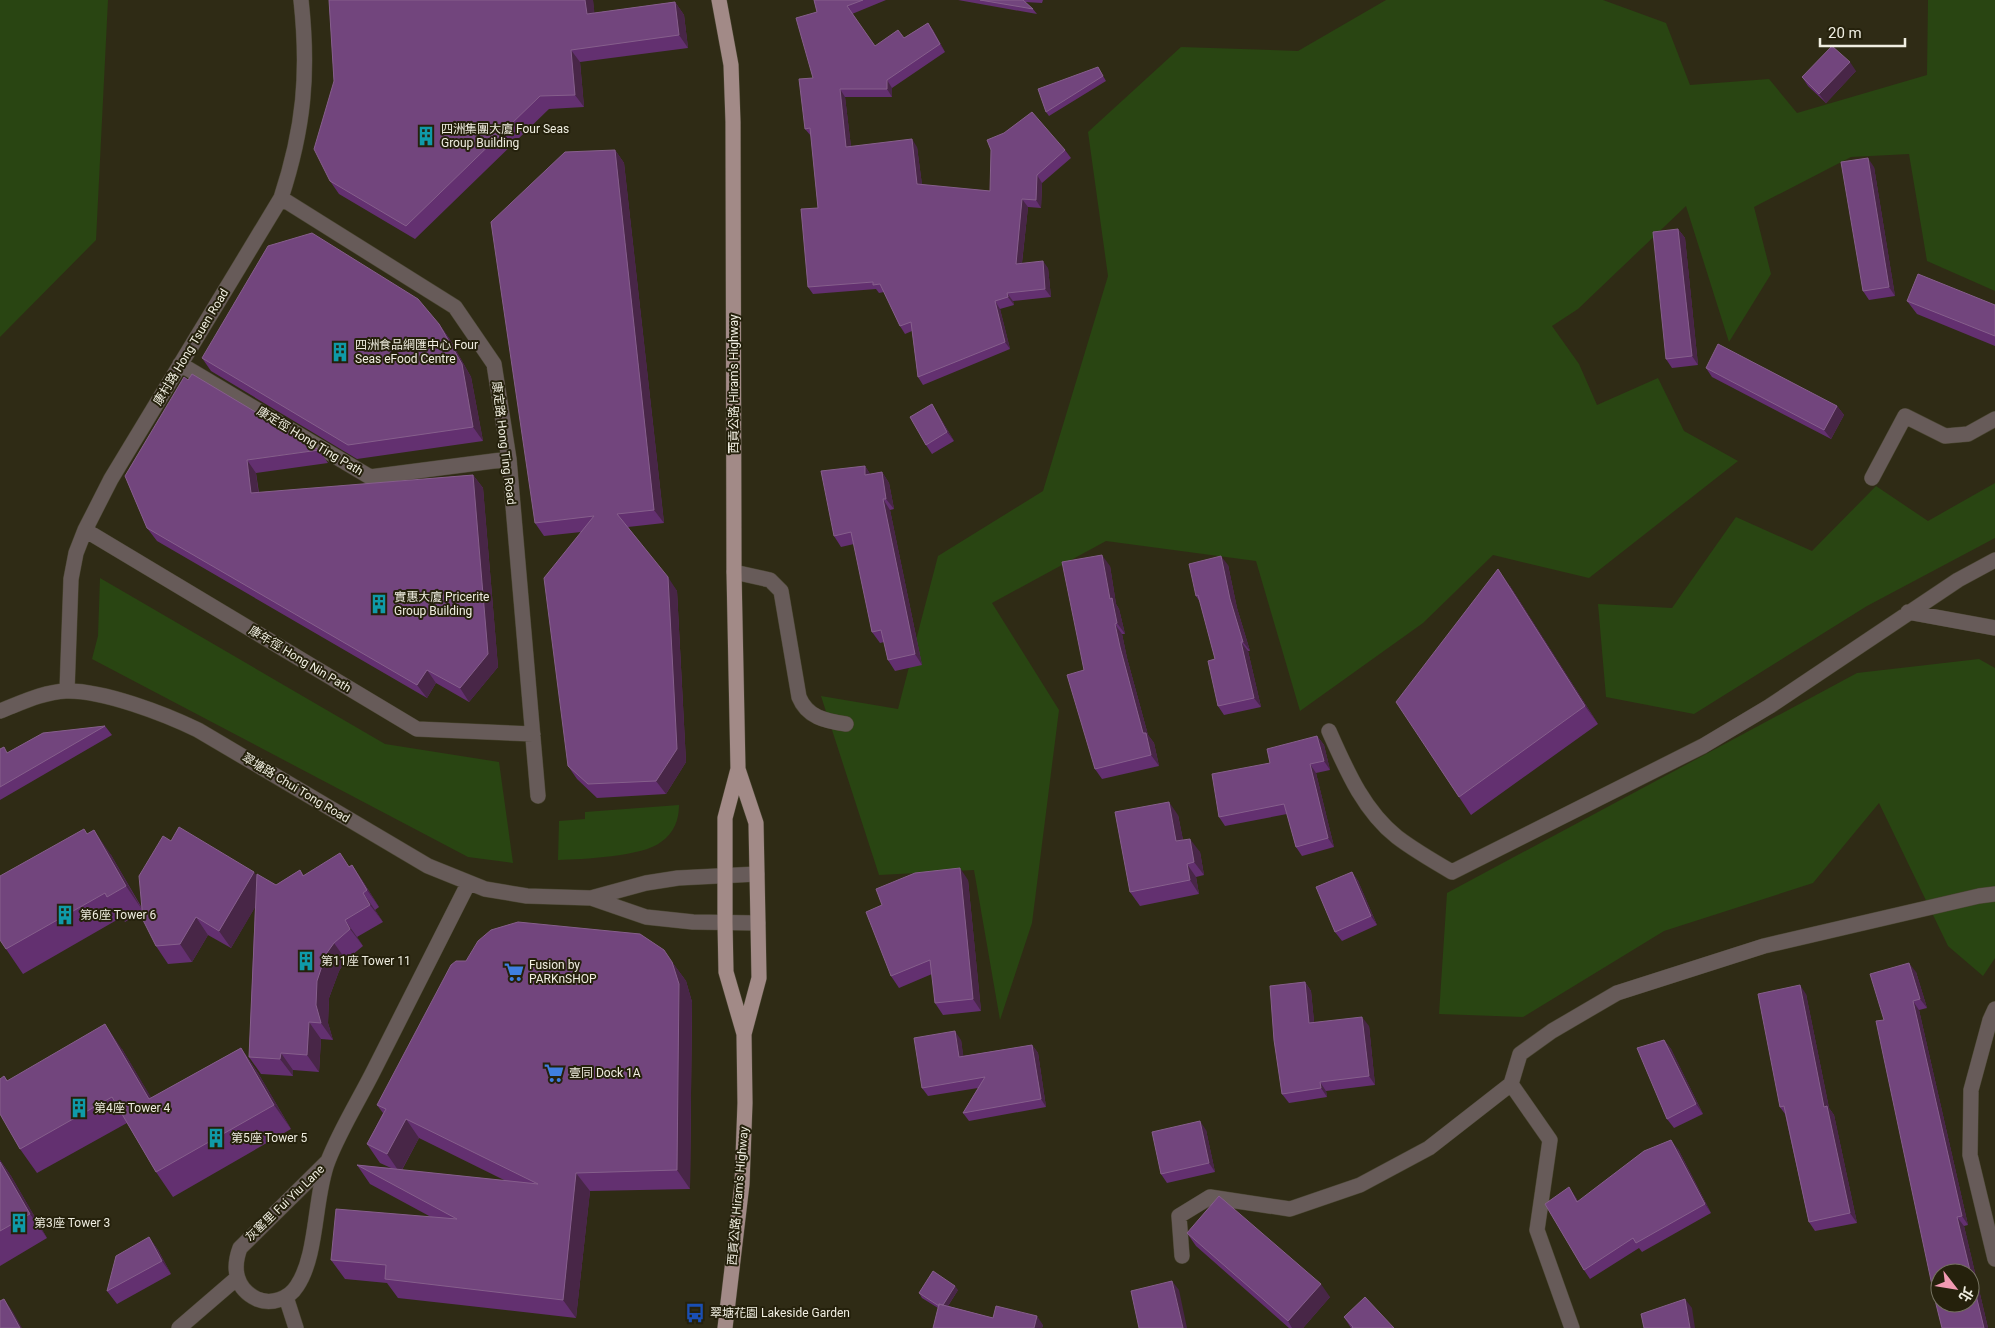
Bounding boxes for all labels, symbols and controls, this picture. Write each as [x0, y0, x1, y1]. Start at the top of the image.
scale bar [1820, 15, 1905, 47]
text: 20 m [1828, 24, 1862, 42]
place label: 四洲集團大廈 Four Seas Group Building [441, 122, 569, 150]
building icon: 四洲集團大廈 Four Seas Group Building [415, 125, 437, 147]
street label: 康村路 Hong Tsuen Road [151, 286, 231, 408]
street label: 西貢公路 Hiram's Highway [727, 314, 741, 454]
place label: 四洲食品網匯中心 Four Seas eFood Centre [355, 338, 478, 366]
building icon: 四洲食品網匯中心 Four Seas eFood Centre [329, 341, 351, 363]
street label: 康定路 Hong Ting Road [489, 380, 519, 506]
street label: 康定徑 Hong Ting Path [254, 404, 366, 478]
place label: 實惠大廈 Pricerite Group Building [394, 590, 489, 618]
building icon: 實惠大廈 Pricerite Group Building [368, 593, 390, 615]
street label: 康年徑 Hong Nin Path [247, 623, 353, 695]
street label: 翠塘路 Chui Tong Road [240, 750, 352, 826]
building icon: 第6座 Tower 6 [54, 904, 76, 926]
place label: 第6座 Tower 6 [80, 908, 157, 922]
building icon: 第11座 Tower 11 [295, 950, 317, 972]
place label: 第11座 Tower 11 [321, 954, 411, 968]
place label: Fusion by PARKnSHOP [529, 958, 597, 986]
supermarket icon: Fusion by PARKnSHOP [503, 961, 525, 983]
supermarket icon: 壹同 Dock 1A [543, 1062, 565, 1084]
place label: 壹同 Dock 1A [569, 1066, 641, 1080]
building icon: 第4座 Tower 4 [68, 1097, 90, 1119]
place label: 第4座 Tower 4 [94, 1101, 171, 1115]
street label: 西貢公路 Hiram's Highway [725, 1126, 751, 1266]
building icon: 第5座 Tower 5 [205, 1127, 227, 1149]
place label: 第5座 Tower 5 [231, 1131, 308, 1145]
street label: 灰窰里 Fui Yiu Lane [243, 1162, 327, 1244]
building icon: 第3座 Tower 3 [8, 1212, 30, 1234]
place label: 第3座 Tower 3 [34, 1216, 110, 1230]
north arrow [1930, 1263, 1980, 1313]
text: 北 [1956, 1285, 1977, 1305]
bus stop icon: 翠塘花園 Lakeside Garden [684, 1302, 706, 1324]
place label: 翠塘花園 Lakeside Garden [710, 1306, 850, 1320]

